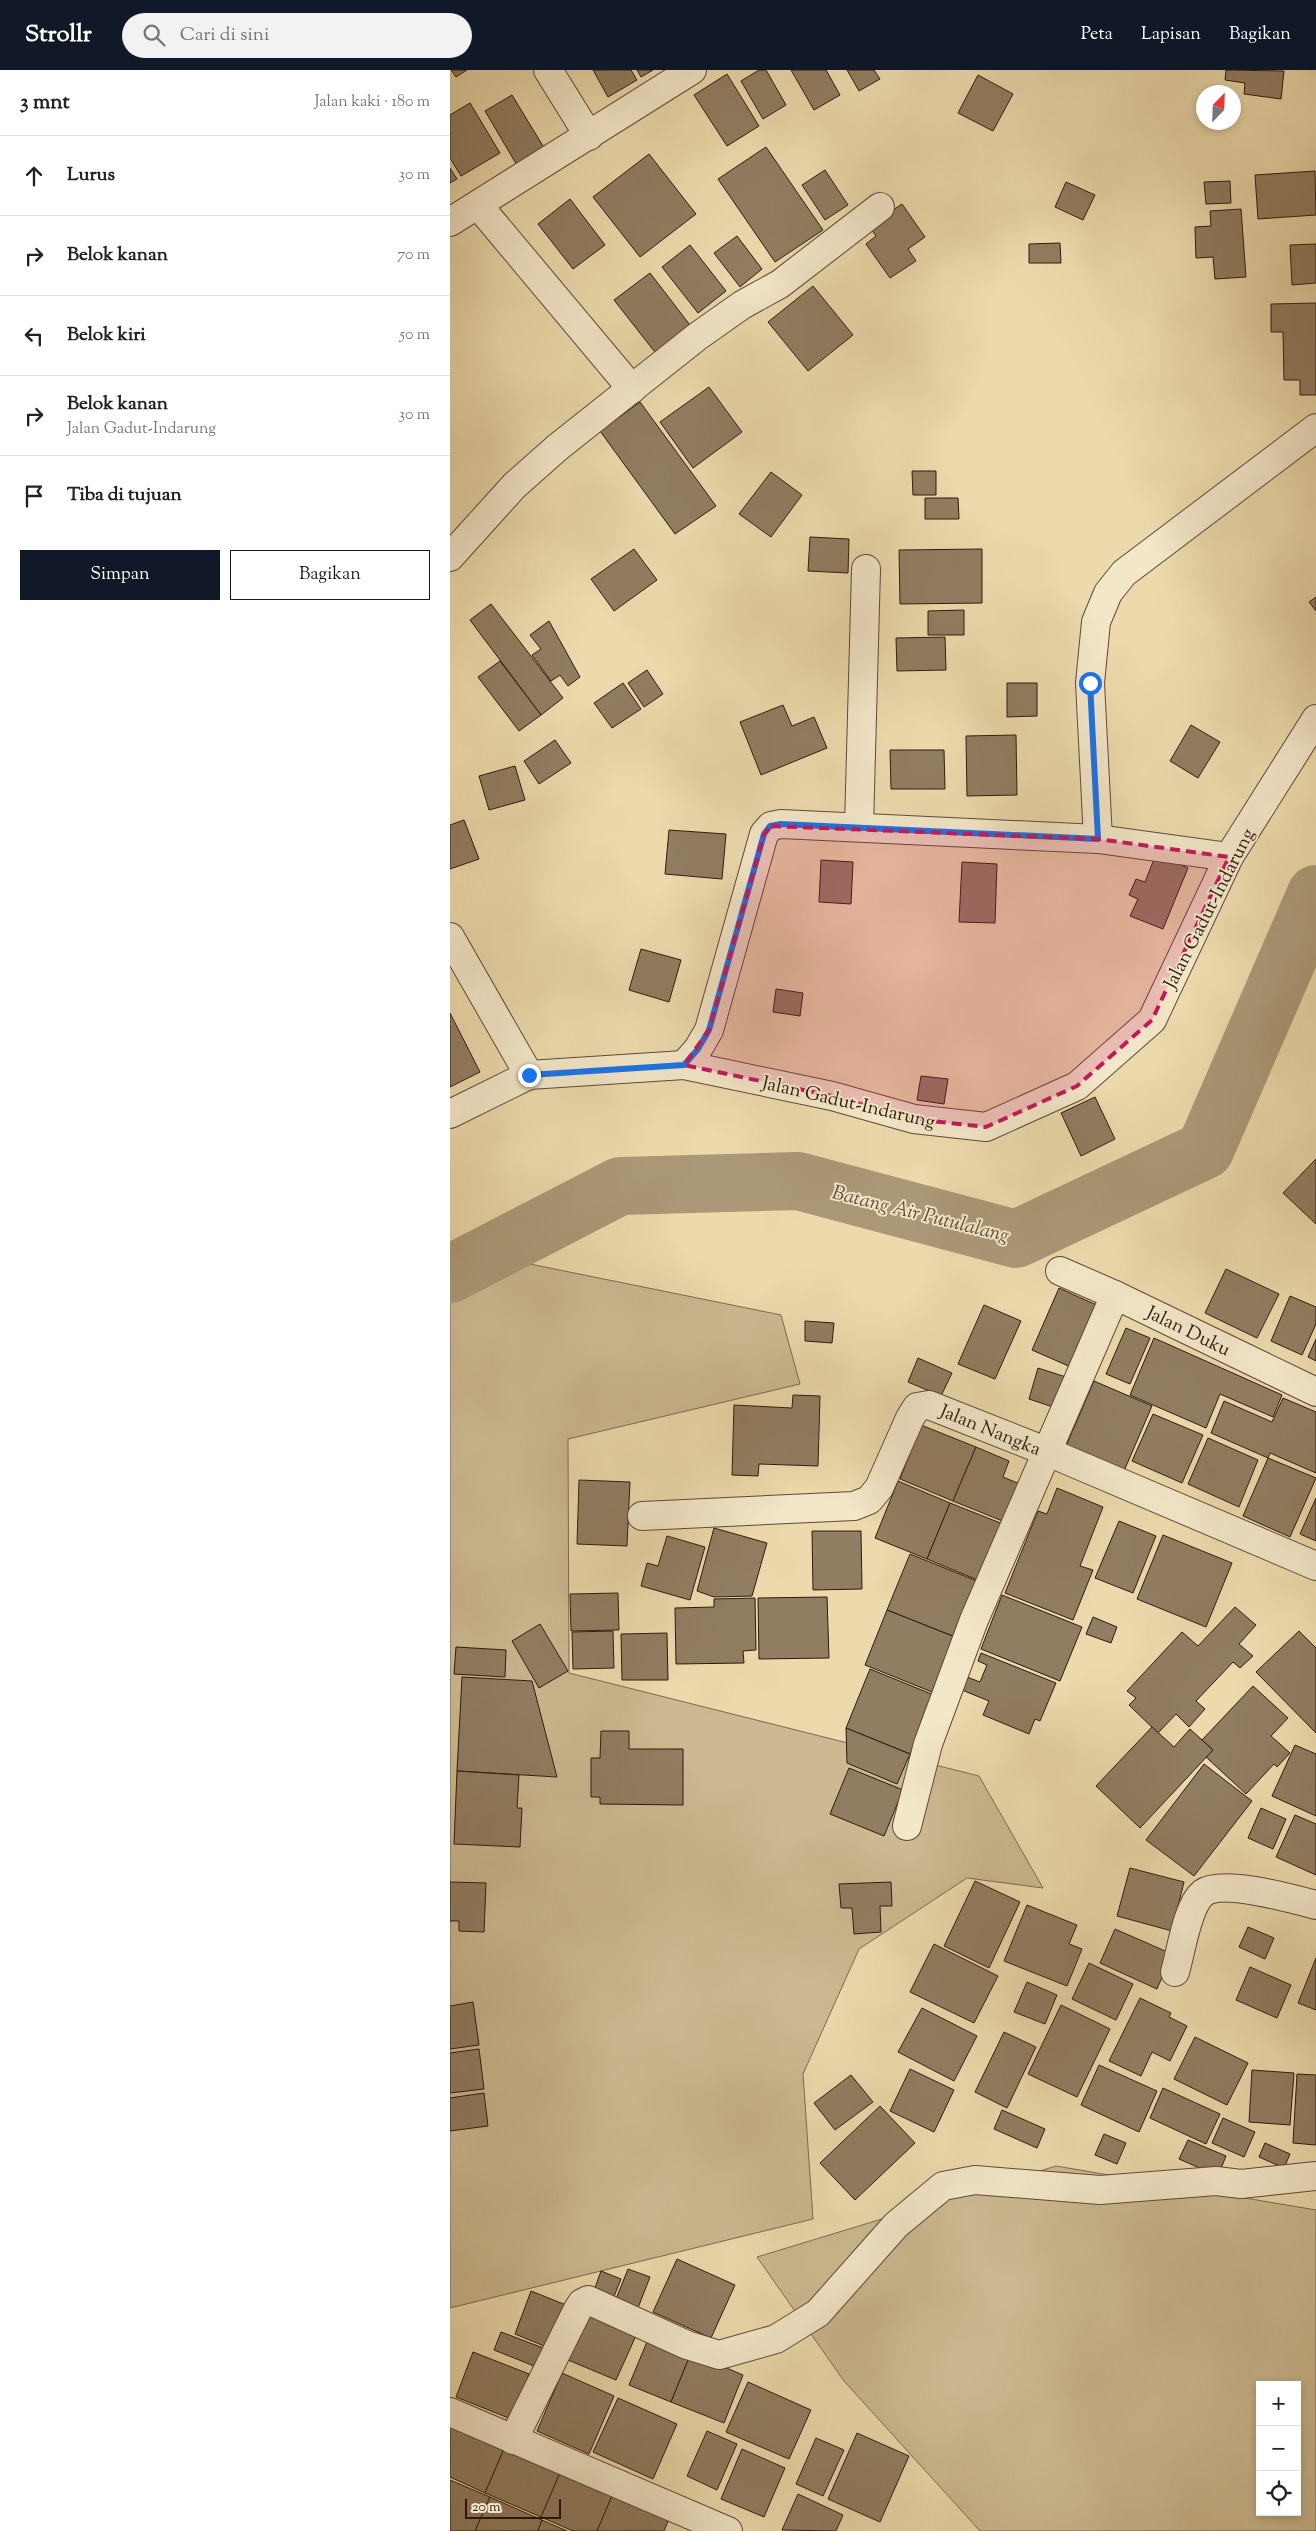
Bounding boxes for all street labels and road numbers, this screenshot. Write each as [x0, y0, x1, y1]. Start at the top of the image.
street label: Jalan Gadut-Indarung [1158, 824, 1262, 995]
street label: Jalan Gadut-Indarung [758, 1070, 938, 1136]
street label: Jalan Duku [1140, 1300, 1235, 1364]
street label: Jalan Nangka [935, 1398, 1045, 1464]

